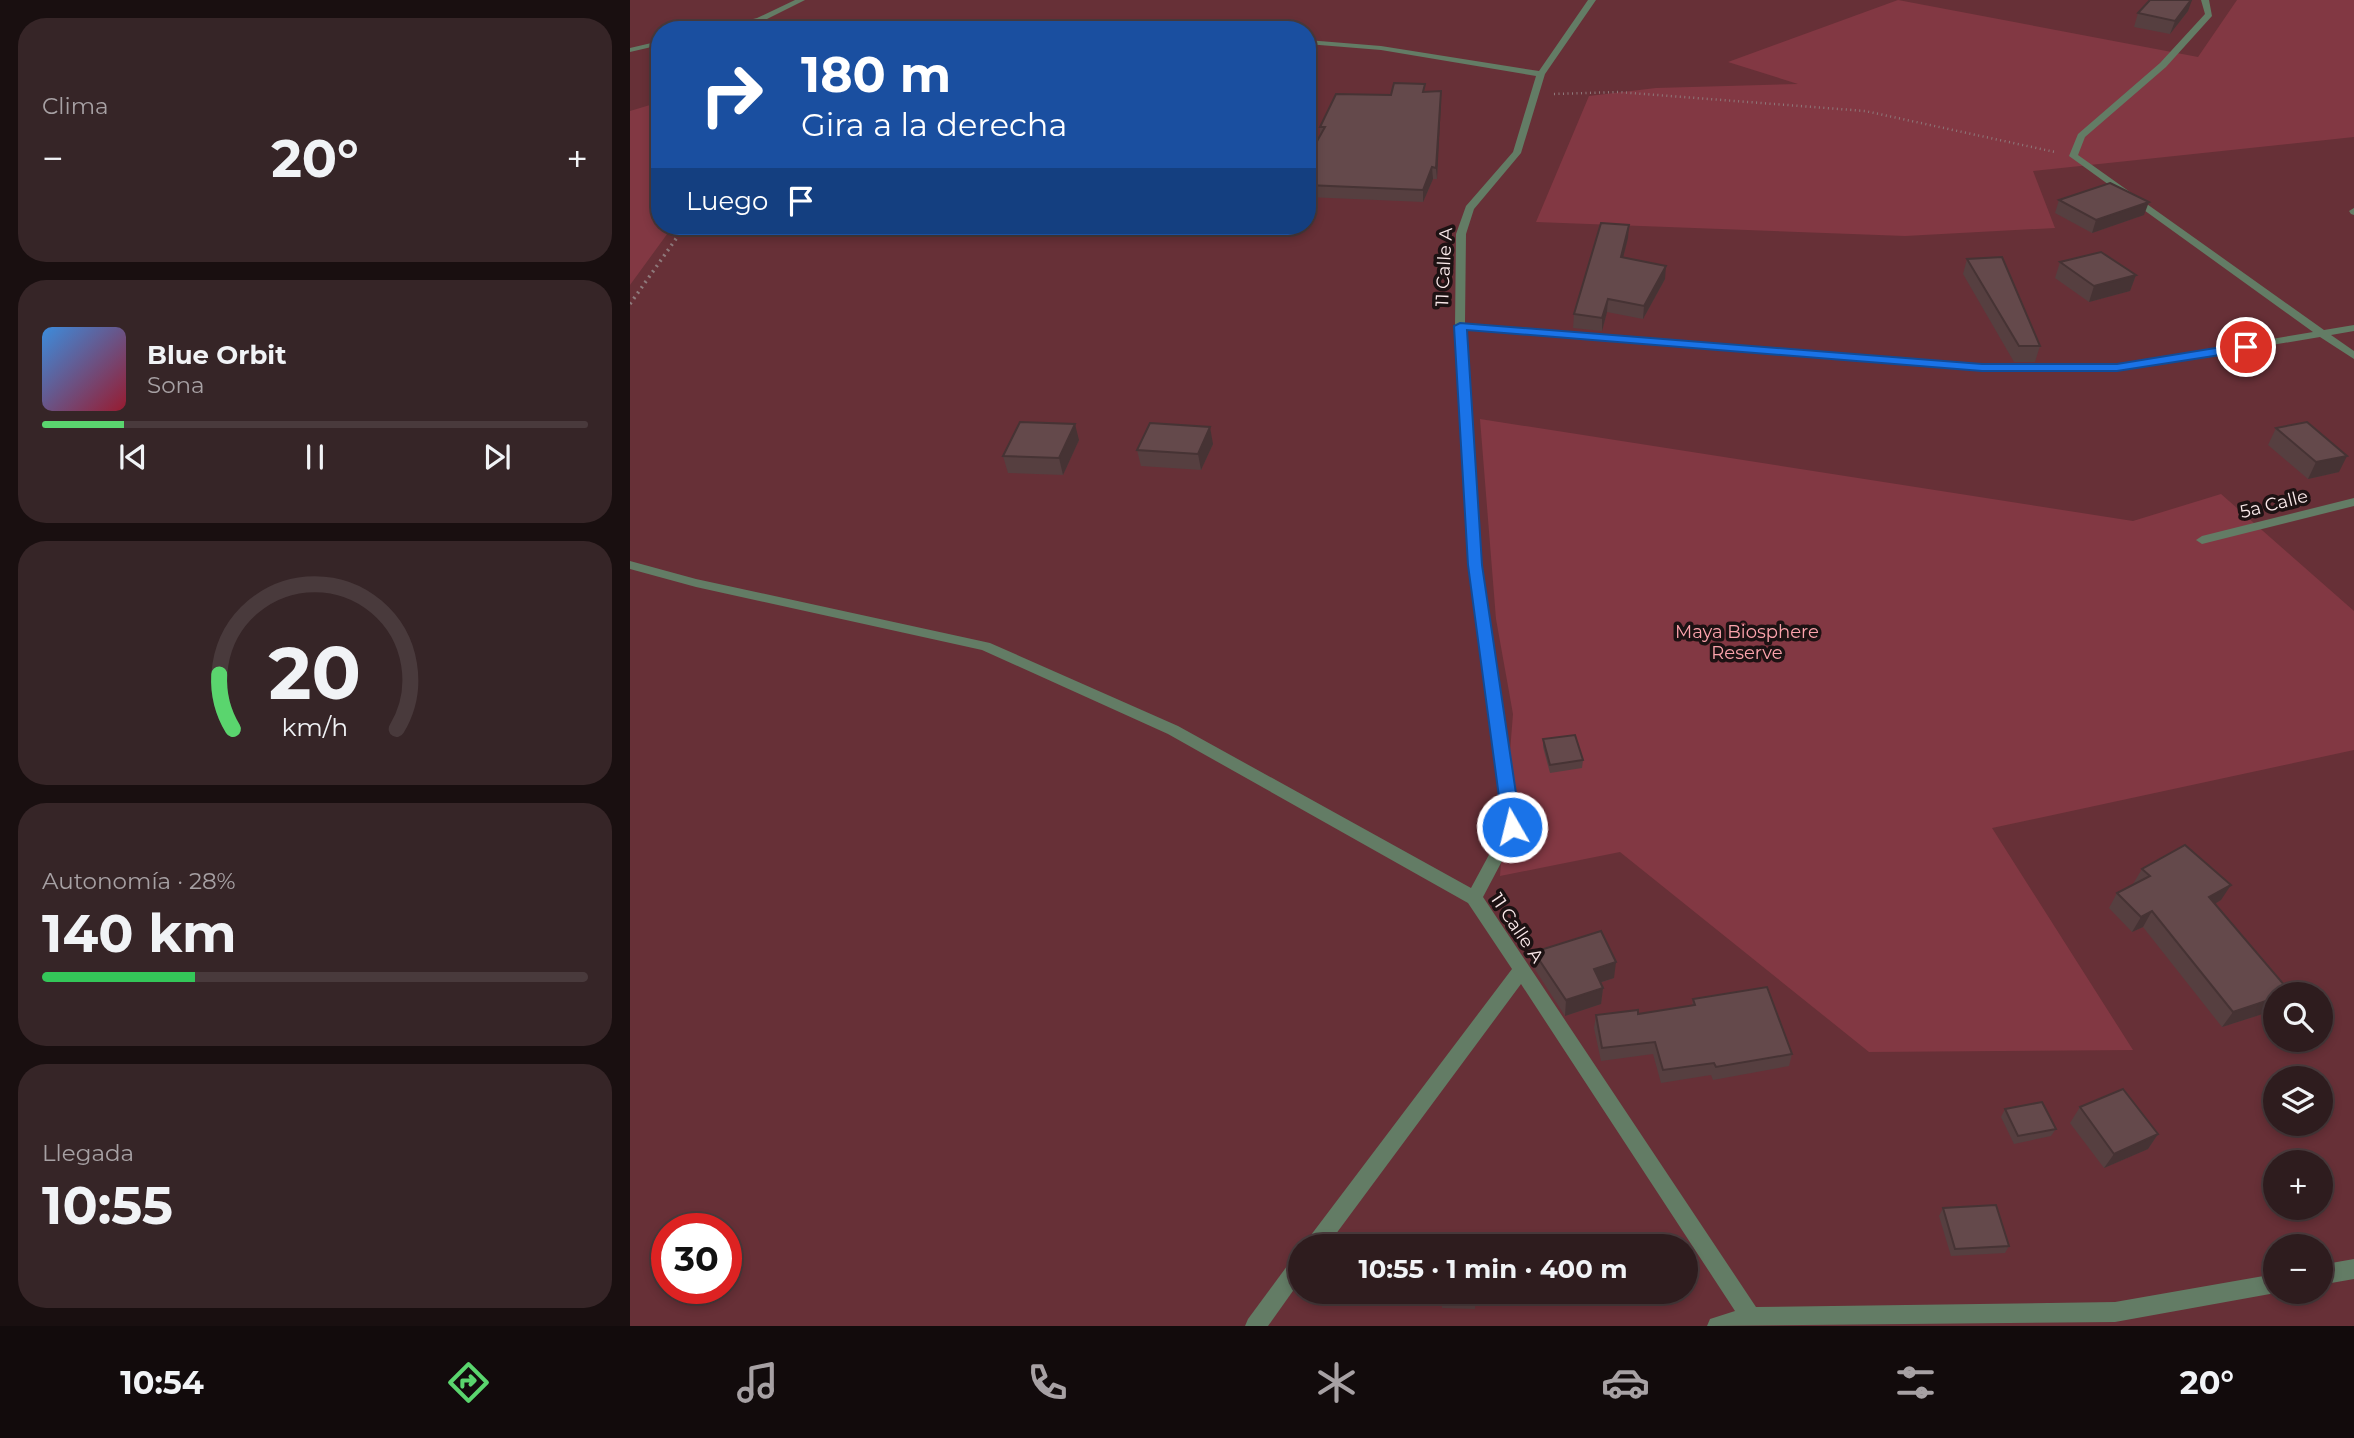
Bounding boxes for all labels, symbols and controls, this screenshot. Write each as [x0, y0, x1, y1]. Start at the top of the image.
text: 180 m [801, 45, 951, 104]
icon: right [686, 49, 777, 140]
text: Clima [42, 92, 109, 120]
text: Gira a la derecha [801, 105, 1067, 144]
text: 20° [271, 127, 359, 190]
text: − [42, 135, 64, 182]
text: + [566, 135, 588, 182]
icon: arrive [782, 182, 820, 220]
text: Luego [686, 185, 768, 217]
street label: 11 Calle A [1431, 227, 1457, 307]
pin [2216, 317, 2276, 377]
icon: arrive [2227, 328, 2265, 366]
text: Blue Orbit [147, 339, 286, 371]
text: Sona [147, 371, 205, 399]
icon: previous [114, 438, 152, 476]
icon: pause [296, 438, 334, 476]
icon: next [478, 438, 516, 476]
street label: 5a Calle [2238, 485, 2310, 523]
park label: Maya Biosphere Reserve [1675, 621, 1819, 664]
text: 20 [269, 629, 361, 717]
text: km/h [282, 712, 348, 742]
position arrow [1475, 790, 1549, 864]
text: Autonomía · 28% [42, 867, 236, 895]
street label: 11 Calle A [1486, 889, 1548, 967]
text: 140 km [42, 902, 237, 965]
map controls [2263, 982, 2333, 1304]
button: search [2263, 982, 2333, 1052]
button: layers [2263, 1066, 2333, 1136]
text: Llegada [42, 1139, 134, 1167]
button: + [2263, 1150, 2333, 1220]
text: 10:55 [42, 1174, 173, 1237]
speed limit sign: 30 [651, 1213, 742, 1304]
button: − [2263, 1234, 2333, 1304]
text: 10:55 · 1 min · 400 m [1358, 1253, 1628, 1285]
icon: directions [444, 1358, 493, 1407]
icon: music [733, 1358, 782, 1407]
icon: phone [1023, 1358, 1072, 1407]
icon: climate [1312, 1358, 1361, 1407]
icon: car [1601, 1358, 1650, 1407]
icon: filters [1891, 1358, 1940, 1407]
text: 10:54 [120, 1363, 204, 1402]
text: 20° [2180, 1363, 2234, 1402]

